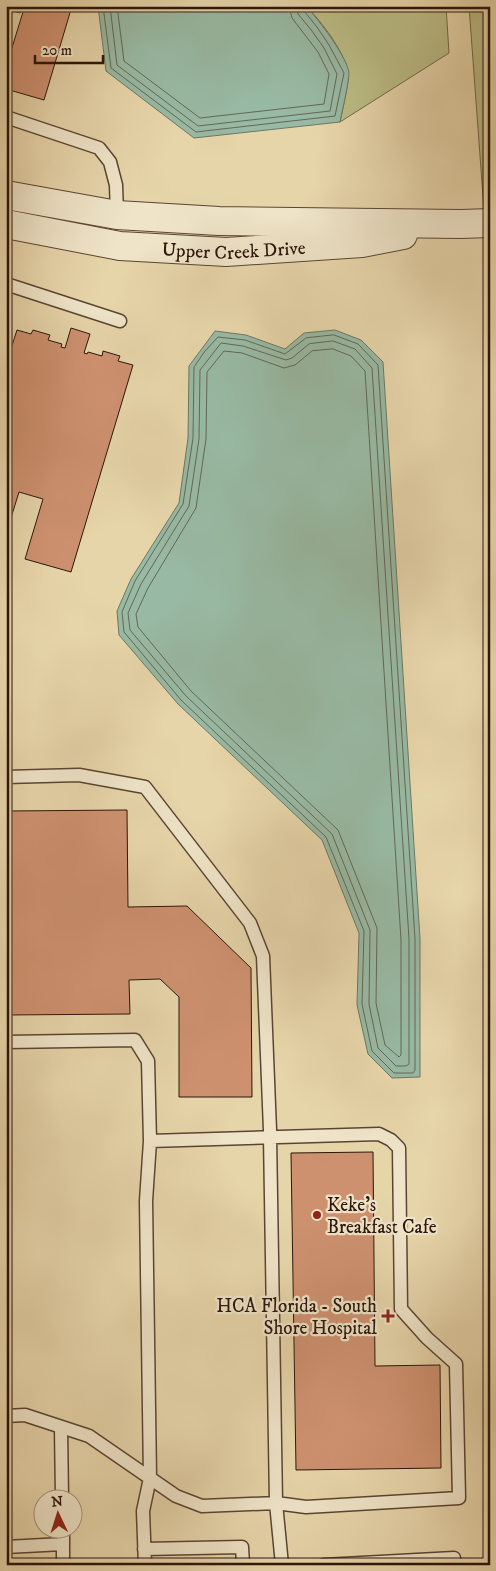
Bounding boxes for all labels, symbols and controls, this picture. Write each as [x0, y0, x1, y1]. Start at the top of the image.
scale bar [35, 32, 102, 64]
text: 20 m [42, 41, 72, 60]
street label: Upper Creek Drive [161, 237, 306, 265]
place label: Keke's Breakfast Cafe [327, 1194, 437, 1239]
marker: Keke's Breakfast Cafe [311, 1209, 323, 1221]
place label: HCA Florida - South Shore Hospital [216, 1295, 377, 1340]
marker: HCA Florida - South Shore Hospital [381, 1309, 395, 1323]
north arrow [32, 1488, 82, 1538]
text: N [51, 1493, 64, 1511]

